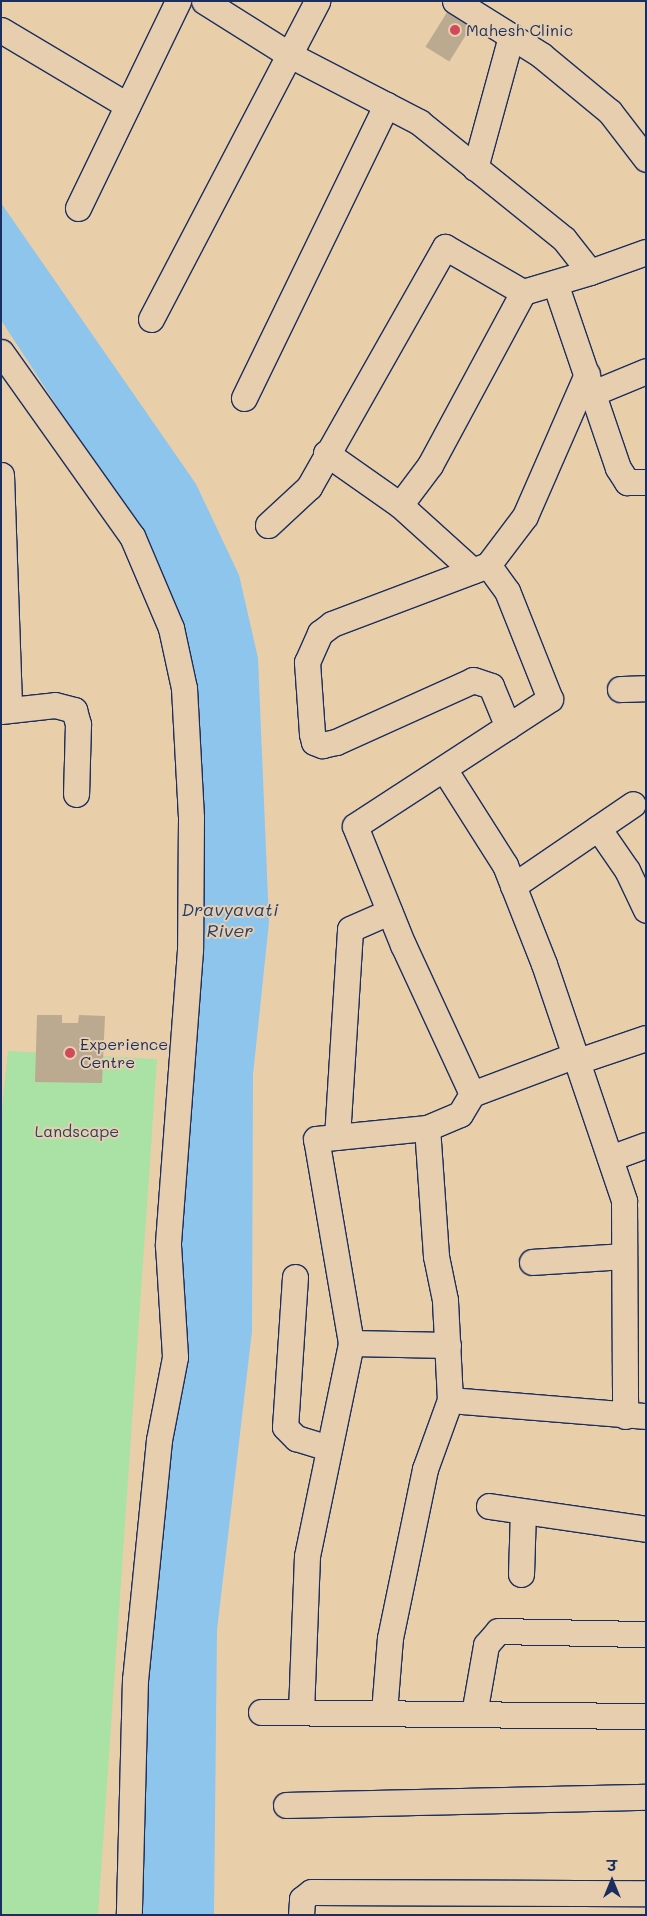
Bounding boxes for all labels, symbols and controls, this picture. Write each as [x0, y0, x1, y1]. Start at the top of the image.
place label: Mahesh Clinic [466, 20, 573, 40]
marker: Mahesh Clinic [448, 23, 462, 37]
water label: Dravyavati River [182, 899, 278, 942]
place label: Experience Centre [80, 1034, 168, 1072]
marker: Experience Centre [64, 1047, 76, 1059]
park label: Landscape [35, 1121, 119, 1141]
north arrow [587, 1856, 637, 1906]
text: उ [607, 1856, 617, 1875]

